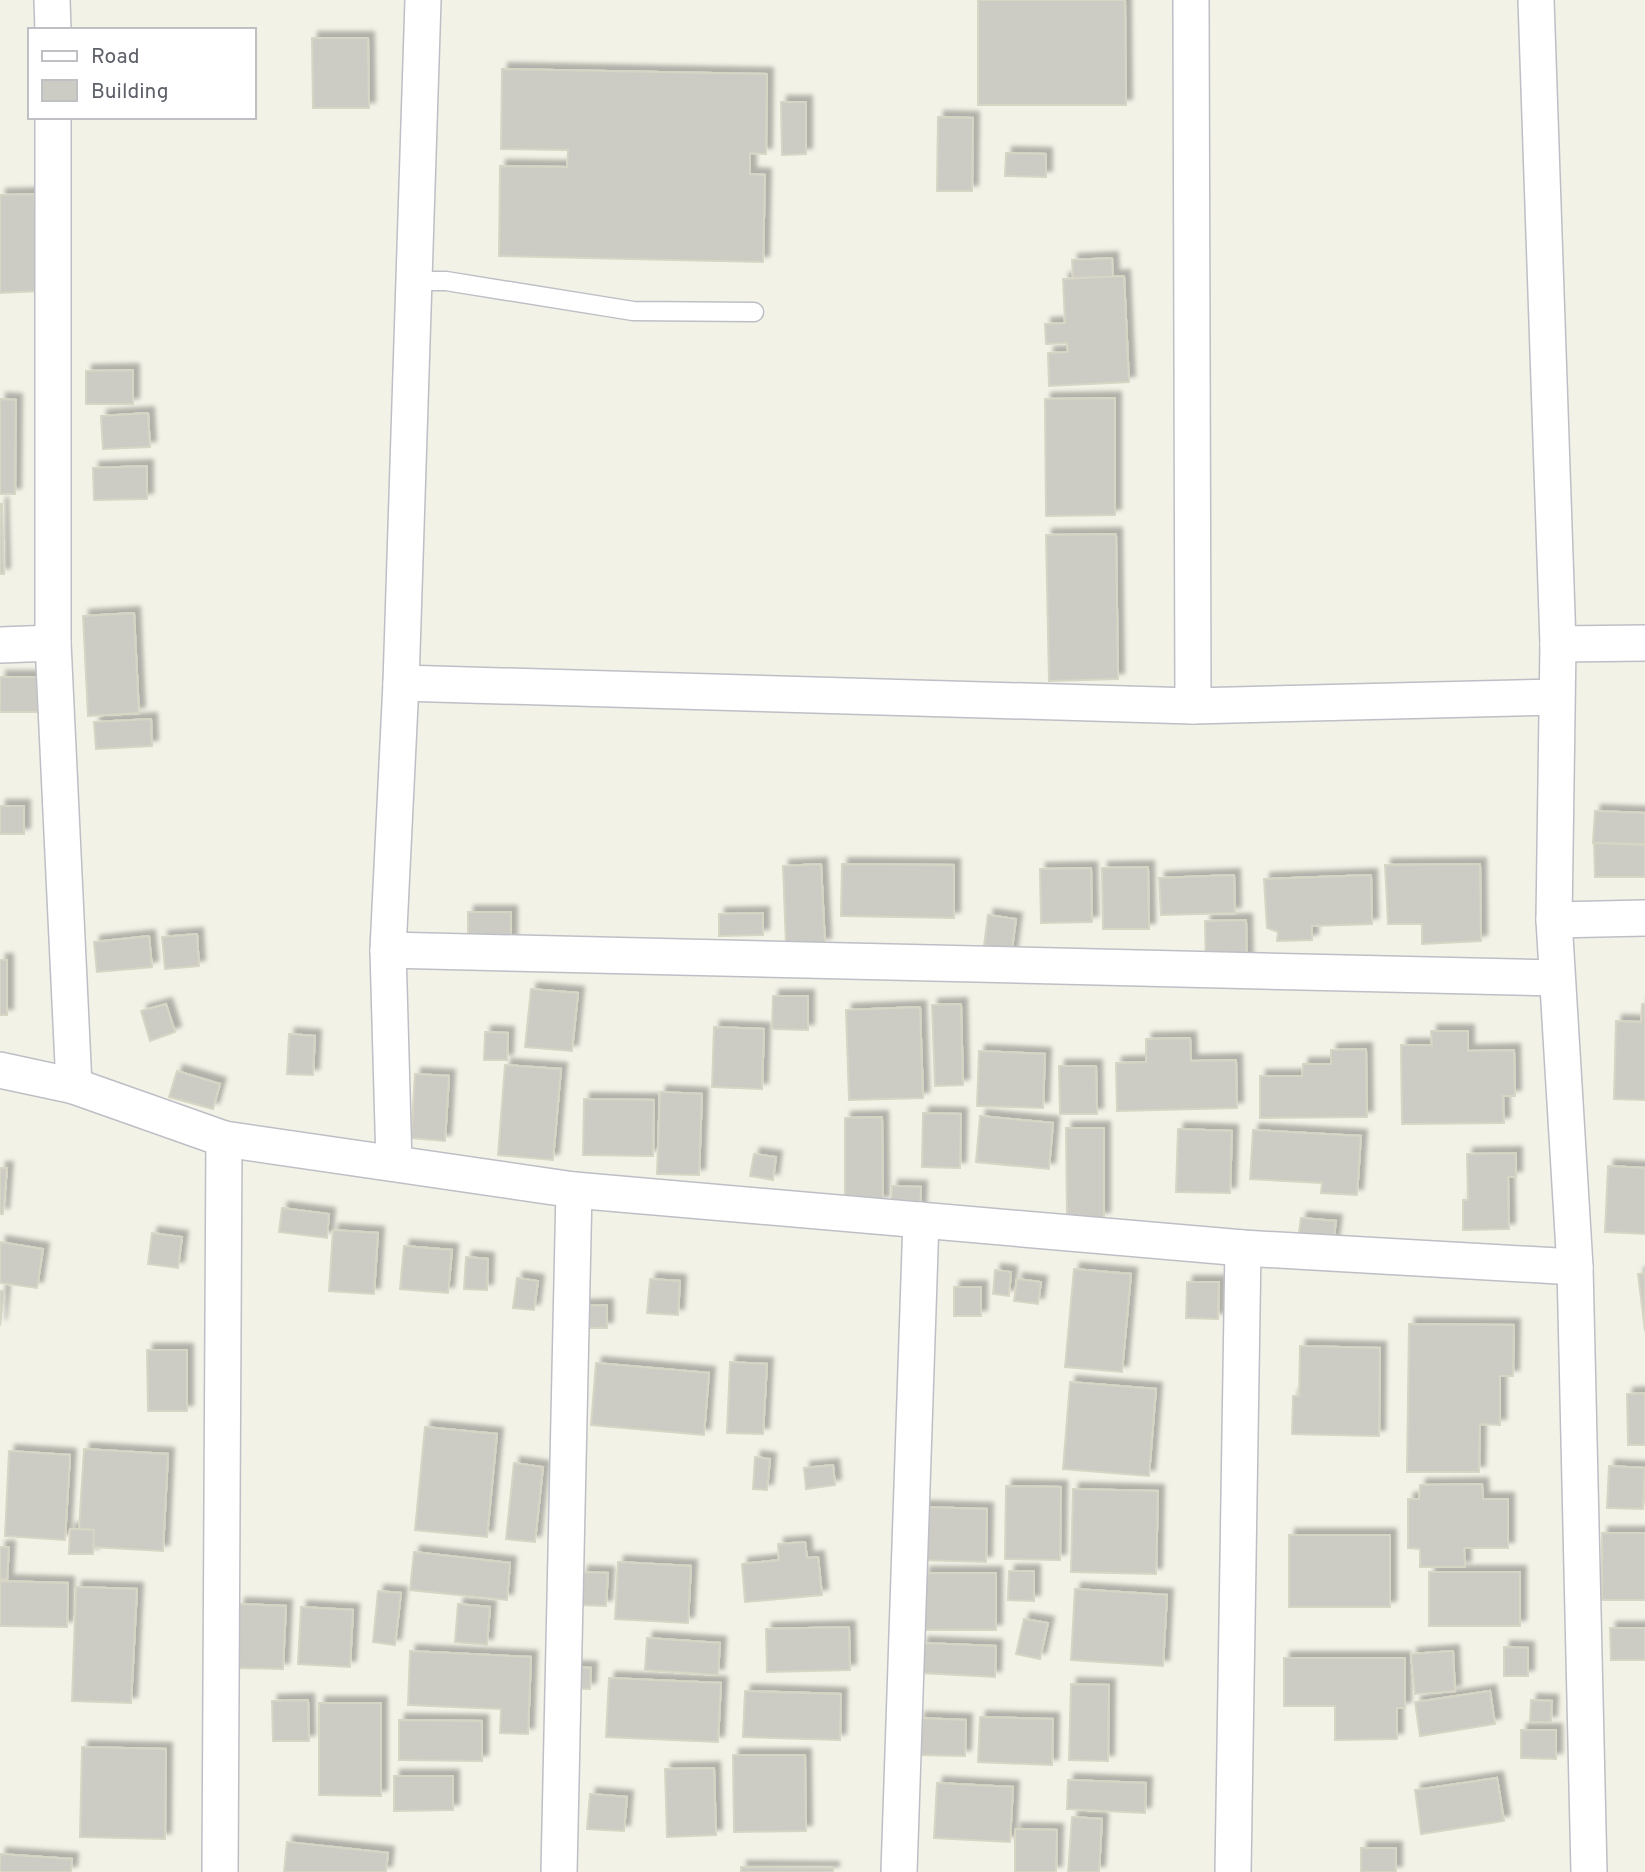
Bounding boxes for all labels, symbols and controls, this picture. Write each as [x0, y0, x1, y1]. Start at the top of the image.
legend [28, 28, 256, 119]
text: Road [91, 44, 140, 71]
text: Building [91, 79, 169, 106]

